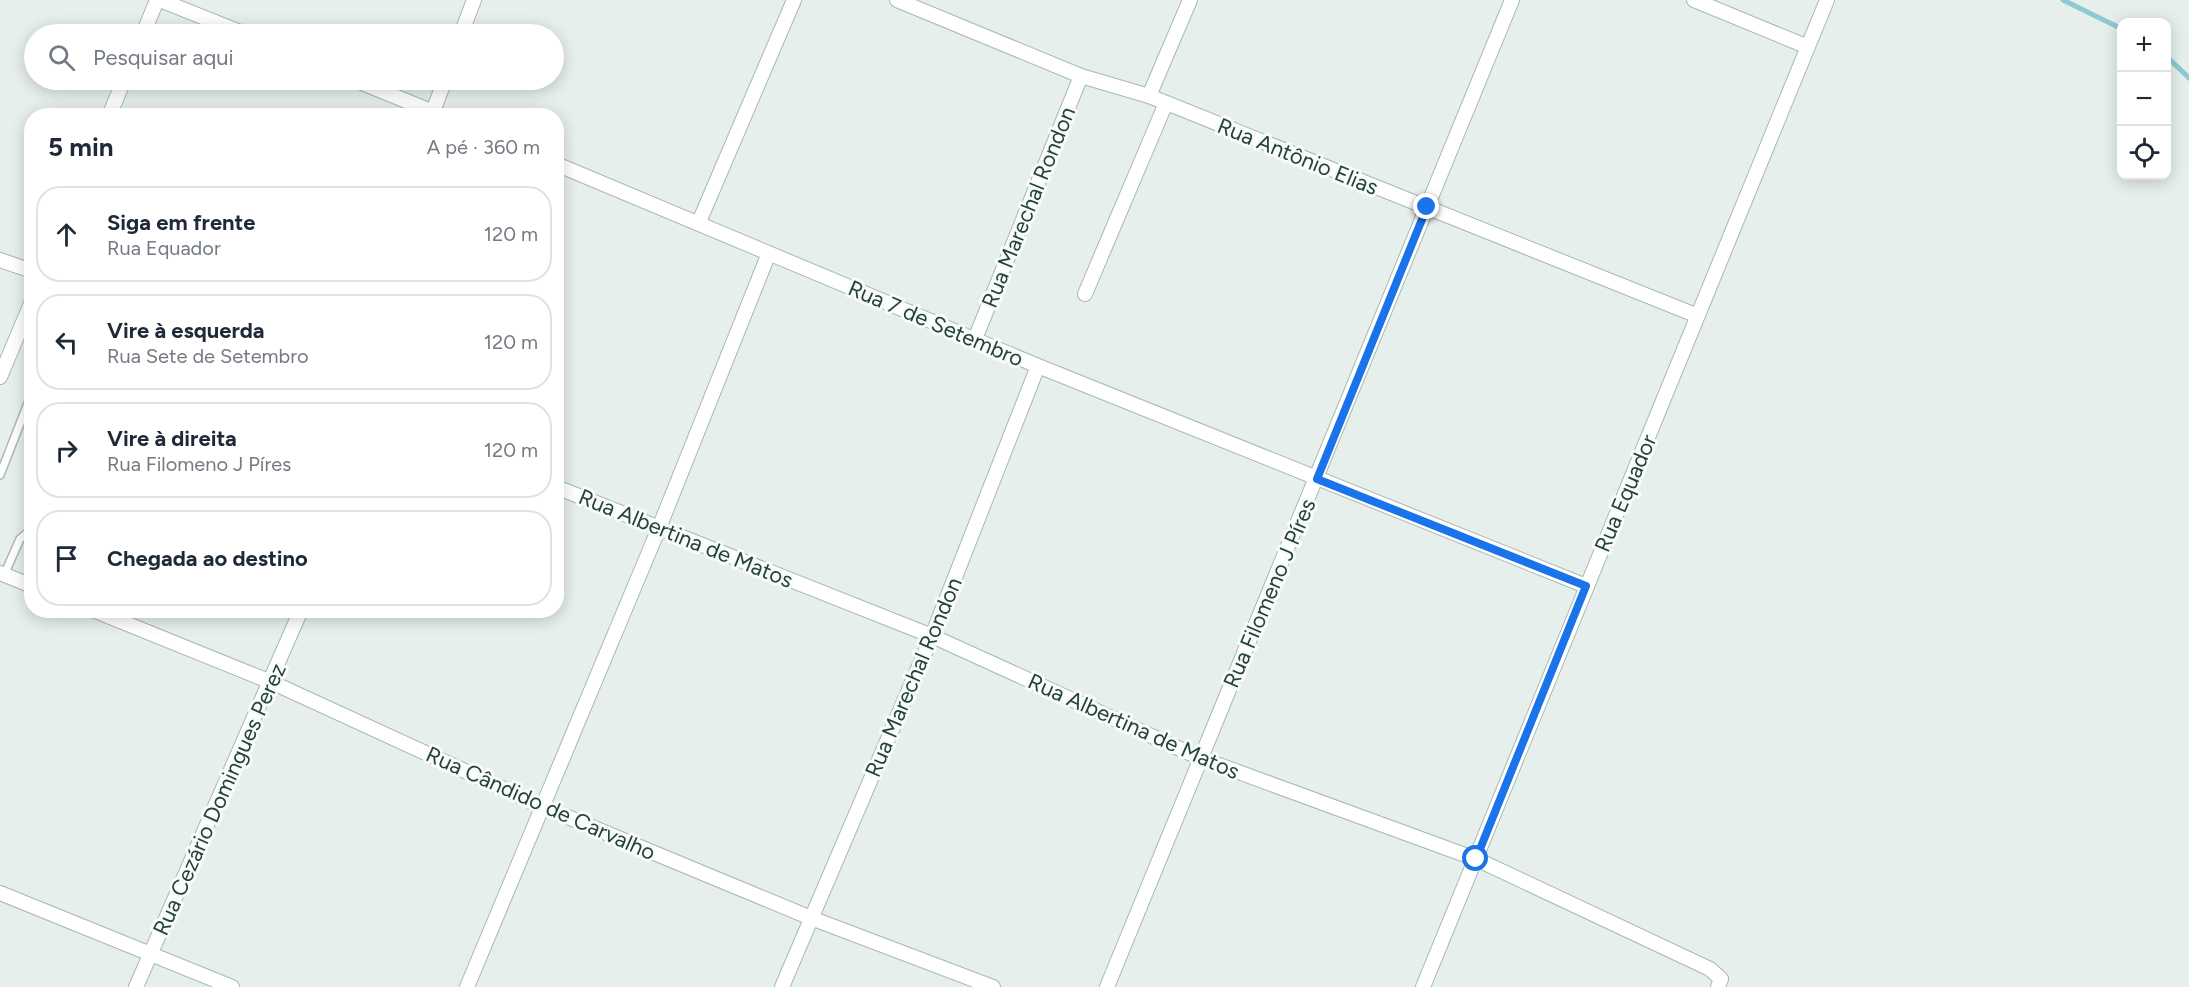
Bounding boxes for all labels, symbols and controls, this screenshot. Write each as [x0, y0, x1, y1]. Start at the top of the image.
map controls [2117, 18, 2171, 180]
button: + [2117, 18, 2171, 72]
search box [24, 24, 564, 90]
icon: search [45, 41, 78, 74]
text: Pesquisar aqui [93, 44, 234, 71]
button: − [2117, 72, 2171, 126]
street label: Rua Marechal Rondon [976, 103, 1081, 312]
street label: Rua Antônio Elias [1214, 112, 1382, 201]
button: locate [2117, 126, 2171, 180]
text: 5 min [48, 131, 114, 163]
text: A pé · 360 m [427, 135, 540, 159]
route end [1413, 193, 1439, 219]
text: Siga em frente [107, 209, 255, 236]
icon: ahead [50, 218, 83, 251]
text: 120 m [484, 222, 538, 246]
text: Rua Equador [107, 236, 221, 260]
street label: Rua 7 de Setembro [844, 274, 1028, 373]
text: Vire à esquerda [107, 317, 265, 344]
icon: left [50, 326, 83, 359]
text: 120 m [484, 330, 538, 354]
text: Rua Sete de Setembro [107, 344, 309, 368]
text: Vire à direita [107, 425, 237, 452]
street label: Rua Equador [1589, 430, 1663, 556]
icon: right [50, 434, 83, 467]
text: 120 m [484, 438, 538, 462]
text: Rua Filomeno J Píres [107, 452, 291, 476]
street label: Rua Albertina de Matos [575, 483, 797, 594]
street label: Rua Filomeno J Píres [1217, 495, 1322, 692]
icon: arrive [50, 542, 83, 575]
text: Chegada ao destino [107, 545, 308, 572]
street label: Rua Marechal Rondon [859, 573, 968, 781]
street label: Rua Cezário Domingues Perez [147, 659, 292, 939]
street label: Rua Albertina de Matos [1024, 668, 1244, 785]
street label: Rua Cândido de Carvalho [422, 741, 660, 866]
route start [1462, 845, 1488, 871]

